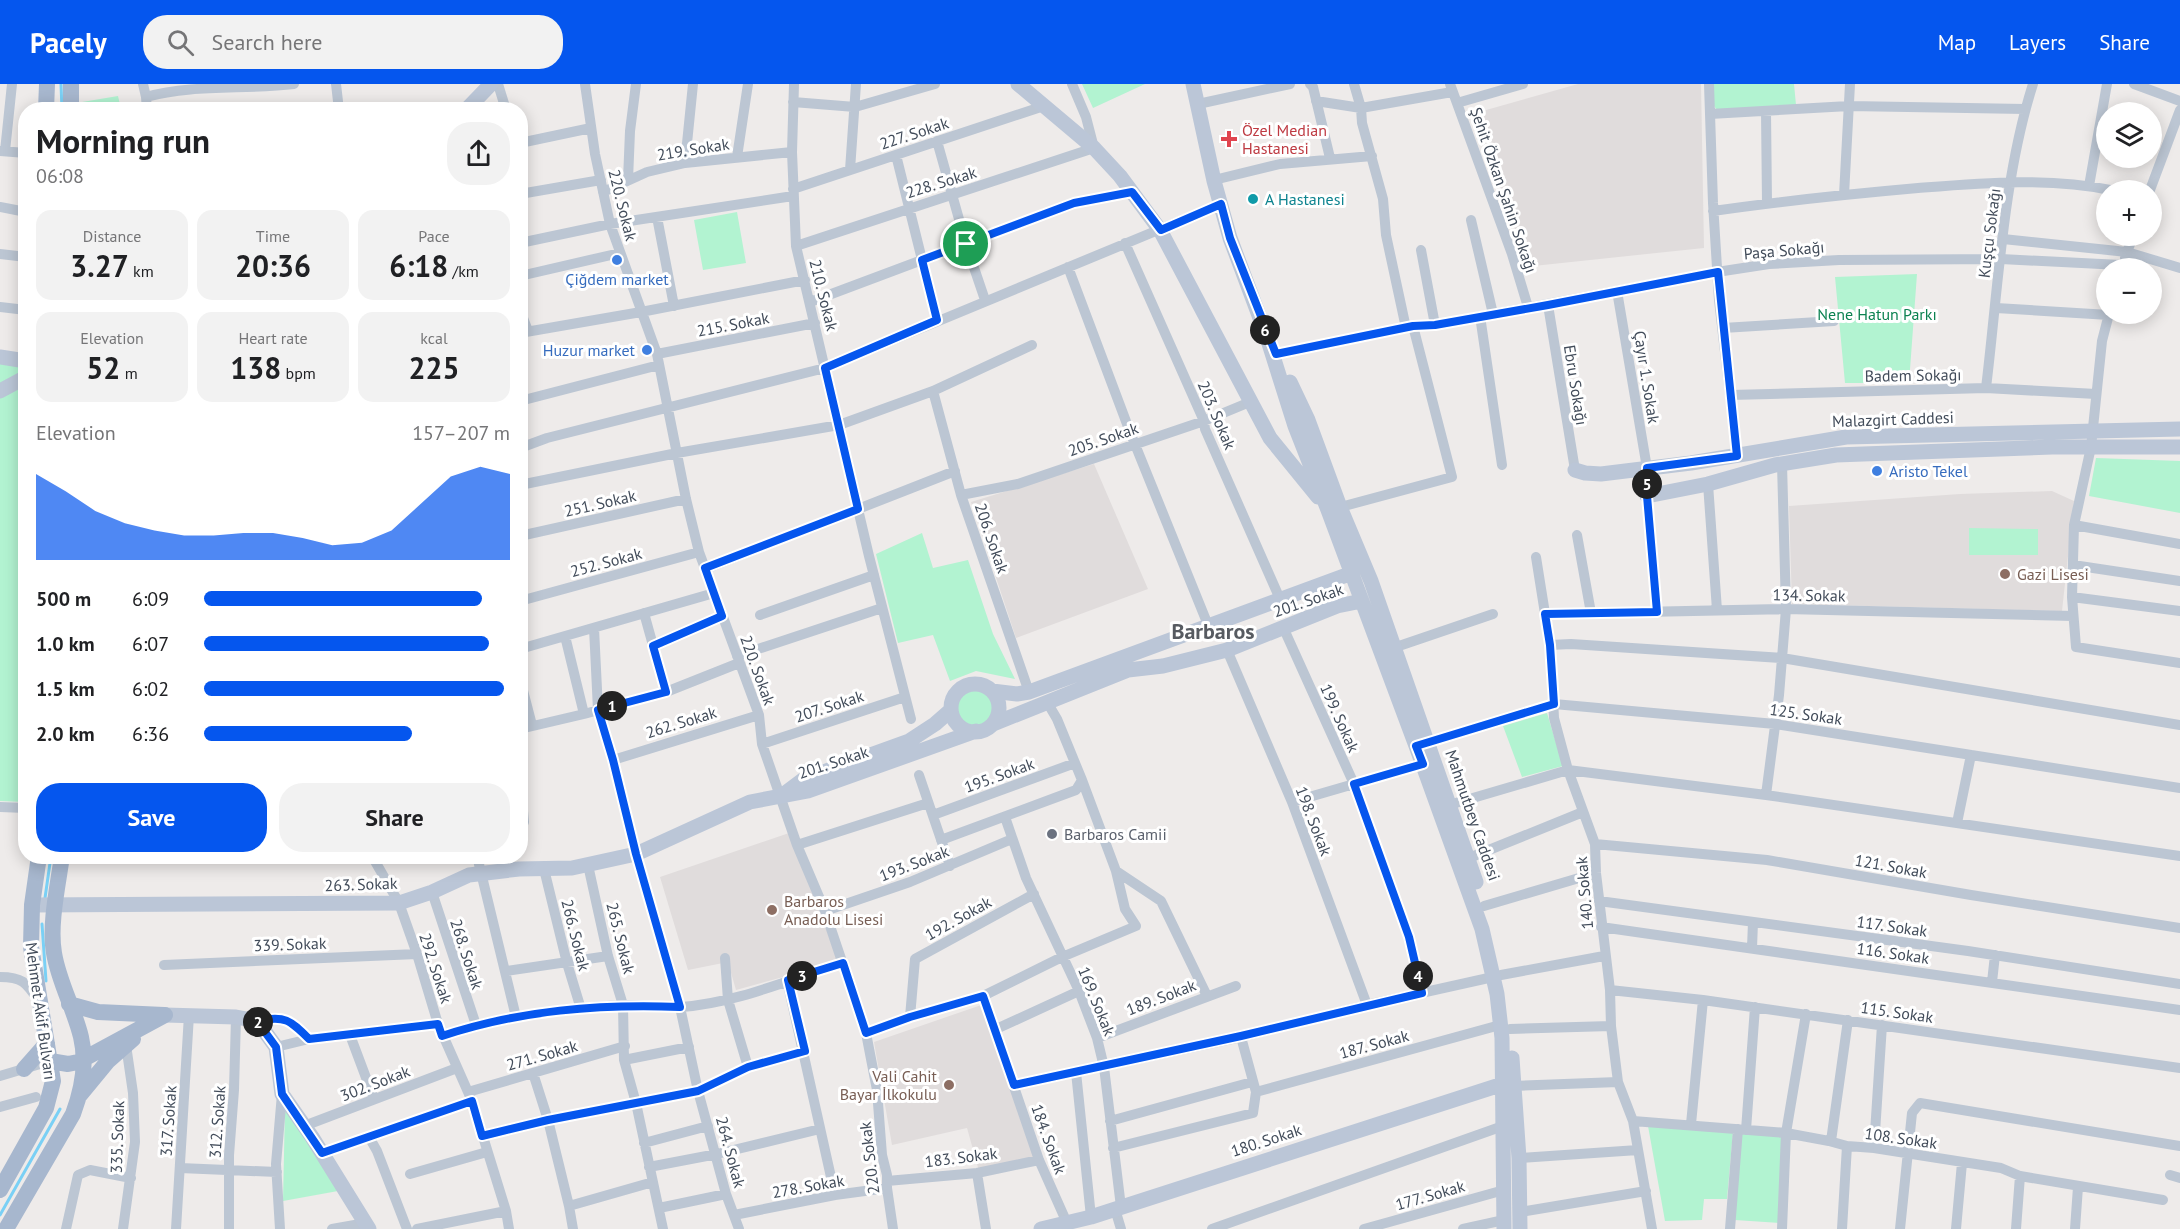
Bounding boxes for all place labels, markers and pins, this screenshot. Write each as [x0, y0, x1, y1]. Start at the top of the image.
place label: Özel Median Hastanesi [1242, 120, 1327, 158]
marker: Özel Median Hastanesi [1220, 130, 1238, 148]
place label: A Hastanesi [1265, 189, 1345, 209]
marker: A Hastanesi [1246, 192, 1260, 206]
pin [940, 218, 991, 269]
marker: Çiğdem market [610, 253, 624, 267]
place label: Çiğdem market [565, 269, 669, 289]
pin: 6 [1250, 315, 1280, 345]
place label: Huzur market [543, 340, 636, 360]
marker: Huzur market [640, 343, 654, 357]
place label: Aristo Tekel [1889, 461, 1968, 481]
marker: Aristo Tekel [1870, 464, 1884, 478]
pin: 5 [1632, 469, 1662, 499]
place label: Gazi Lisesi [2017, 564, 2089, 584]
marker: Gazi Lisesi [1998, 567, 2012, 581]
pin: 1 [597, 691, 627, 721]
place label: Barbaros Camii [1064, 824, 1167, 844]
marker: Barbaros Camii [1045, 827, 1059, 841]
place label: Barbaros Anadolu Lisesi [784, 891, 883, 929]
marker: Barbaros Anadolu Lisesi [765, 903, 779, 917]
pin: 3 [787, 961, 817, 991]
pin: 4 [1403, 961, 1433, 991]
pin: 2 [243, 1007, 273, 1037]
place label: Vali Cahit Bayar İlkokulu [840, 1066, 938, 1104]
marker: Vali Cahit Bayar İlkokulu [942, 1078, 956, 1092]

